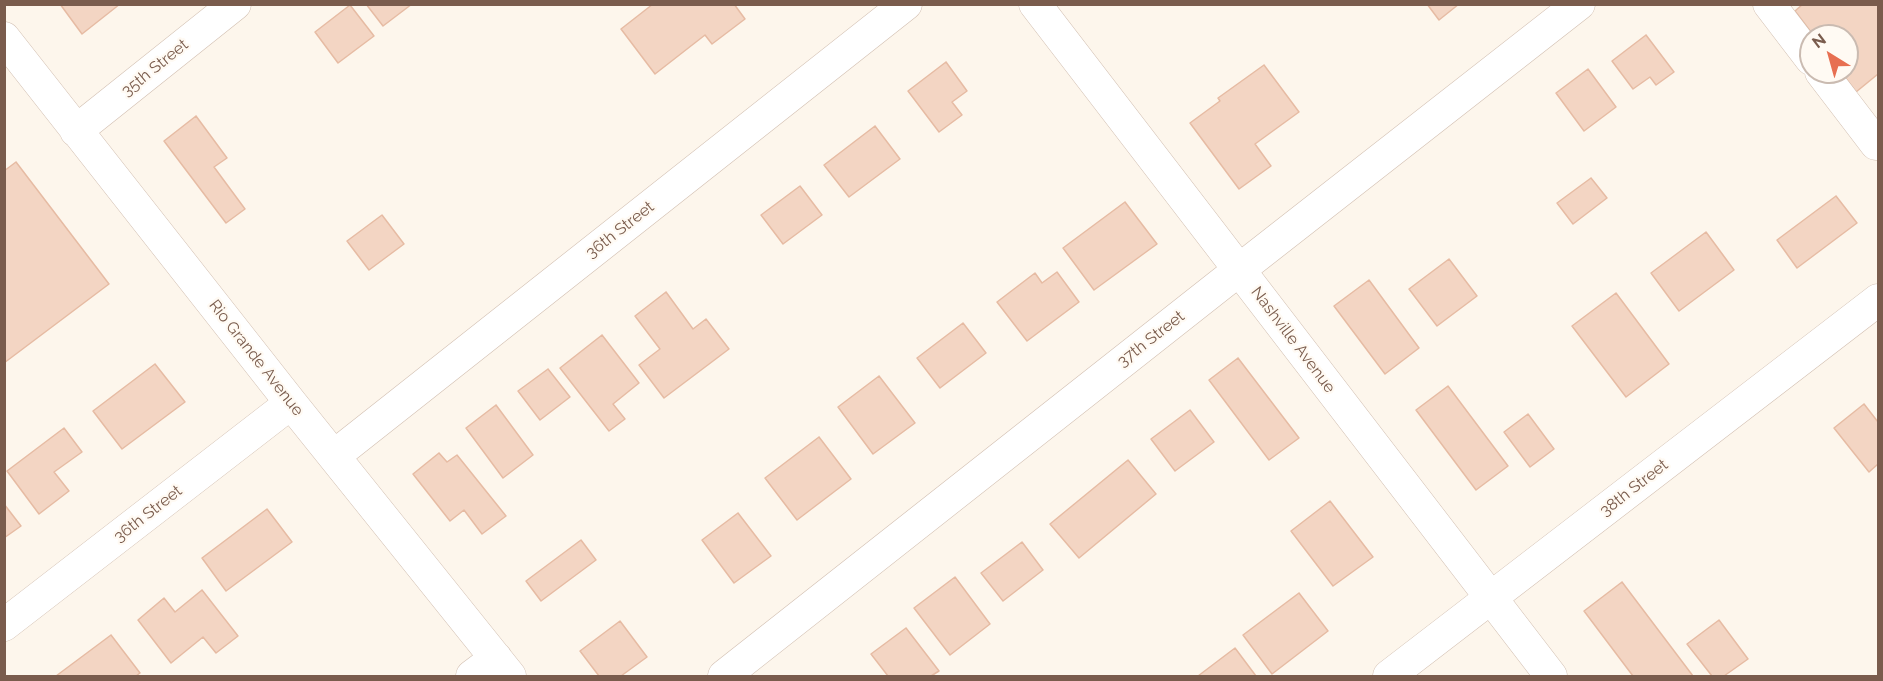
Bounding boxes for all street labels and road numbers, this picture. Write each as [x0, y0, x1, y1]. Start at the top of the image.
street label: 35th Street [118, 35, 192, 101]
street label: 36th Street [582, 197, 658, 263]
street label: Nashville Avenue [1247, 283, 1339, 397]
street label: Rio Grande Avenue [205, 296, 307, 420]
street label: 37th Street [1114, 307, 1188, 371]
street label: 38th Street [1596, 455, 1672, 521]
street label: 36th Street [110, 481, 186, 547]

